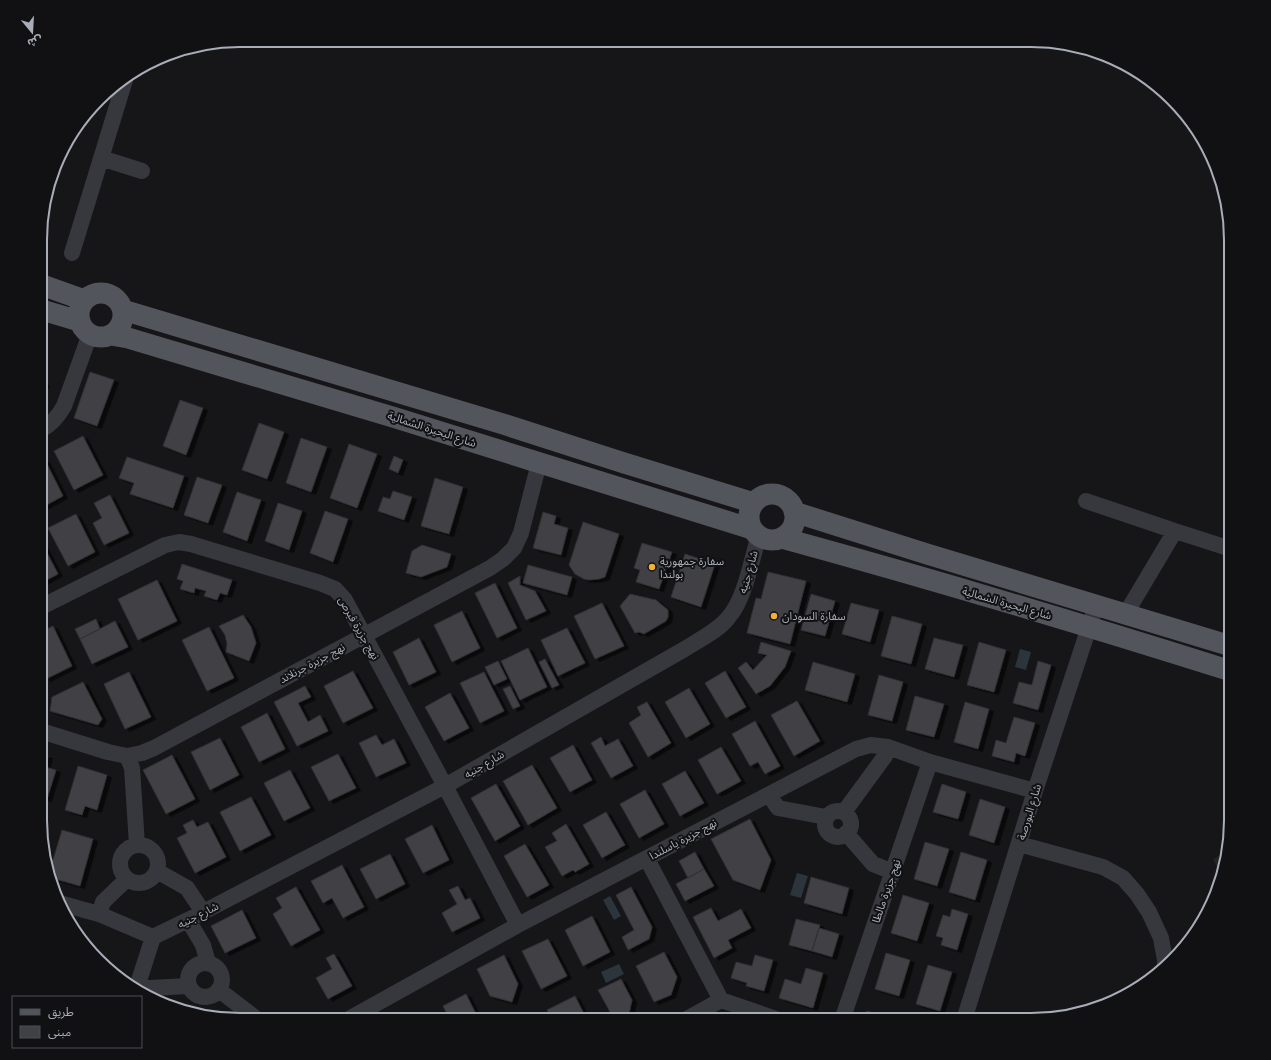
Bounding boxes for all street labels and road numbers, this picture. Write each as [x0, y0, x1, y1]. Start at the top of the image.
street label: شارع البحيرة الشمالية [385, 407, 479, 451]
street label: شارع جنيه [734, 548, 762, 595]
street label: شارع البحيرة الشمالية [960, 583, 1054, 624]
street label: نهج جزيرة قبرص [334, 593, 384, 663]
street label: نهج جزيرة جرنلاند [276, 639, 348, 687]
street label: شارع جنيه [461, 746, 507, 782]
street label: شارع البورصة [1013, 782, 1045, 842]
street label: نهج جزيرة ياسلندا [646, 814, 720, 863]
street label: نهج جزيرة مالطا [868, 857, 904, 925]
street label: شارع جنيه [175, 898, 222, 932]

